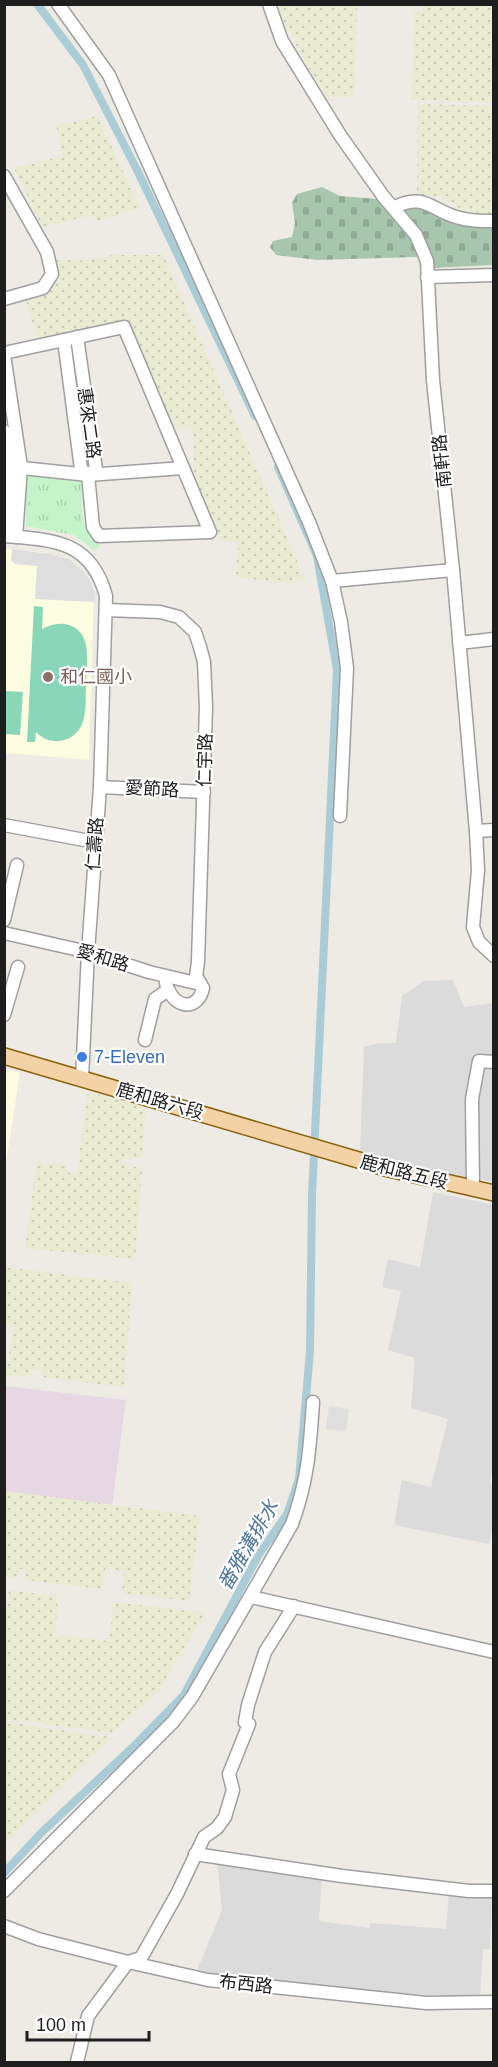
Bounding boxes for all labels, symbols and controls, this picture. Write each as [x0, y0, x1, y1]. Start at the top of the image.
street label: 惠來二路 [74, 386, 104, 460]
street label: 南軒路 [429, 433, 455, 489]
place label: 和仁國小 [60, 667, 132, 687]
marker: 和仁國小 [41, 670, 55, 684]
street label: 仁宇路 [194, 733, 216, 787]
street label: 愛節路 [125, 778, 179, 800]
street label: 仁壽路 [83, 816, 107, 872]
street label: 愛和路 [74, 941, 132, 975]
place label: 7-Eleven [94, 1047, 165, 1067]
marker: 7-Eleven [75, 1050, 89, 1064]
street label: 鹿和路六段 [114, 1079, 206, 1123]
street label: 鹿和路五段 [358, 1151, 450, 1193]
water label: 番雅溝排水 [213, 1495, 283, 1594]
street label: 布西路 [218, 1971, 274, 1997]
scale bar [27, 2004, 148, 2042]
text: 100 m [36, 2015, 86, 2035]

